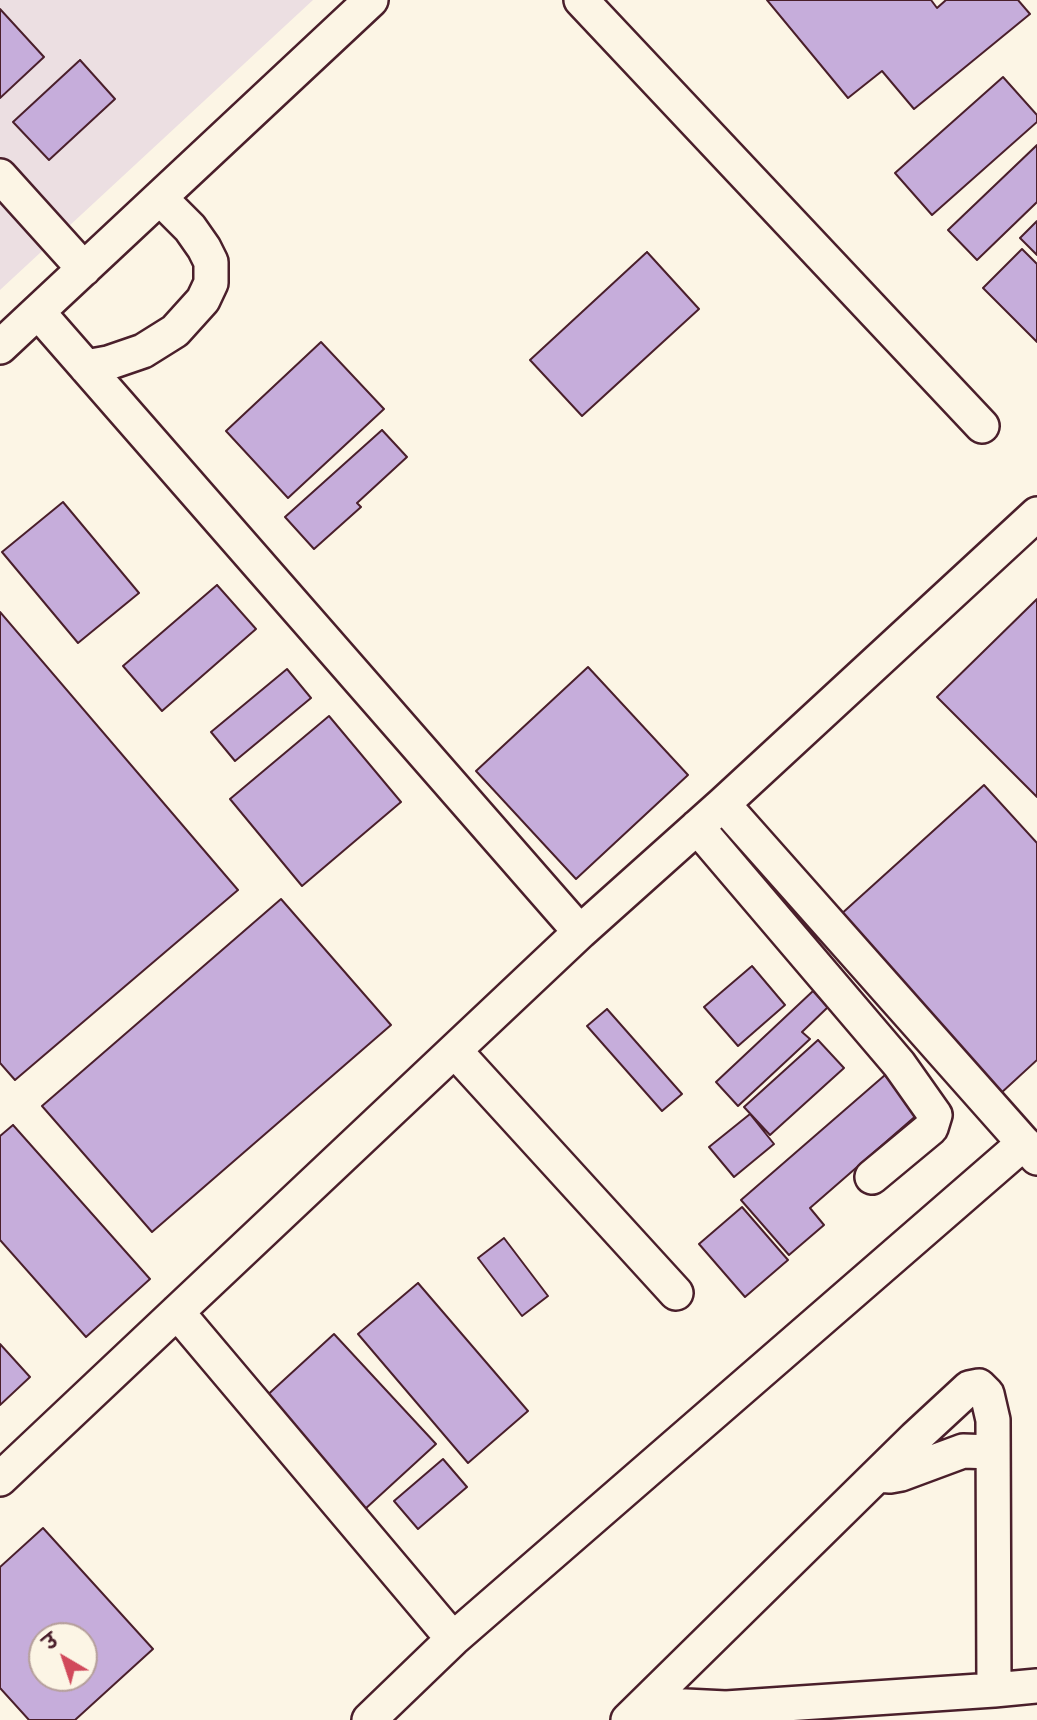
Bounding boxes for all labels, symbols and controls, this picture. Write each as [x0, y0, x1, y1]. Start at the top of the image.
north arrow [28, 1622, 98, 1692]
text: उ [35, 1625, 66, 1659]

